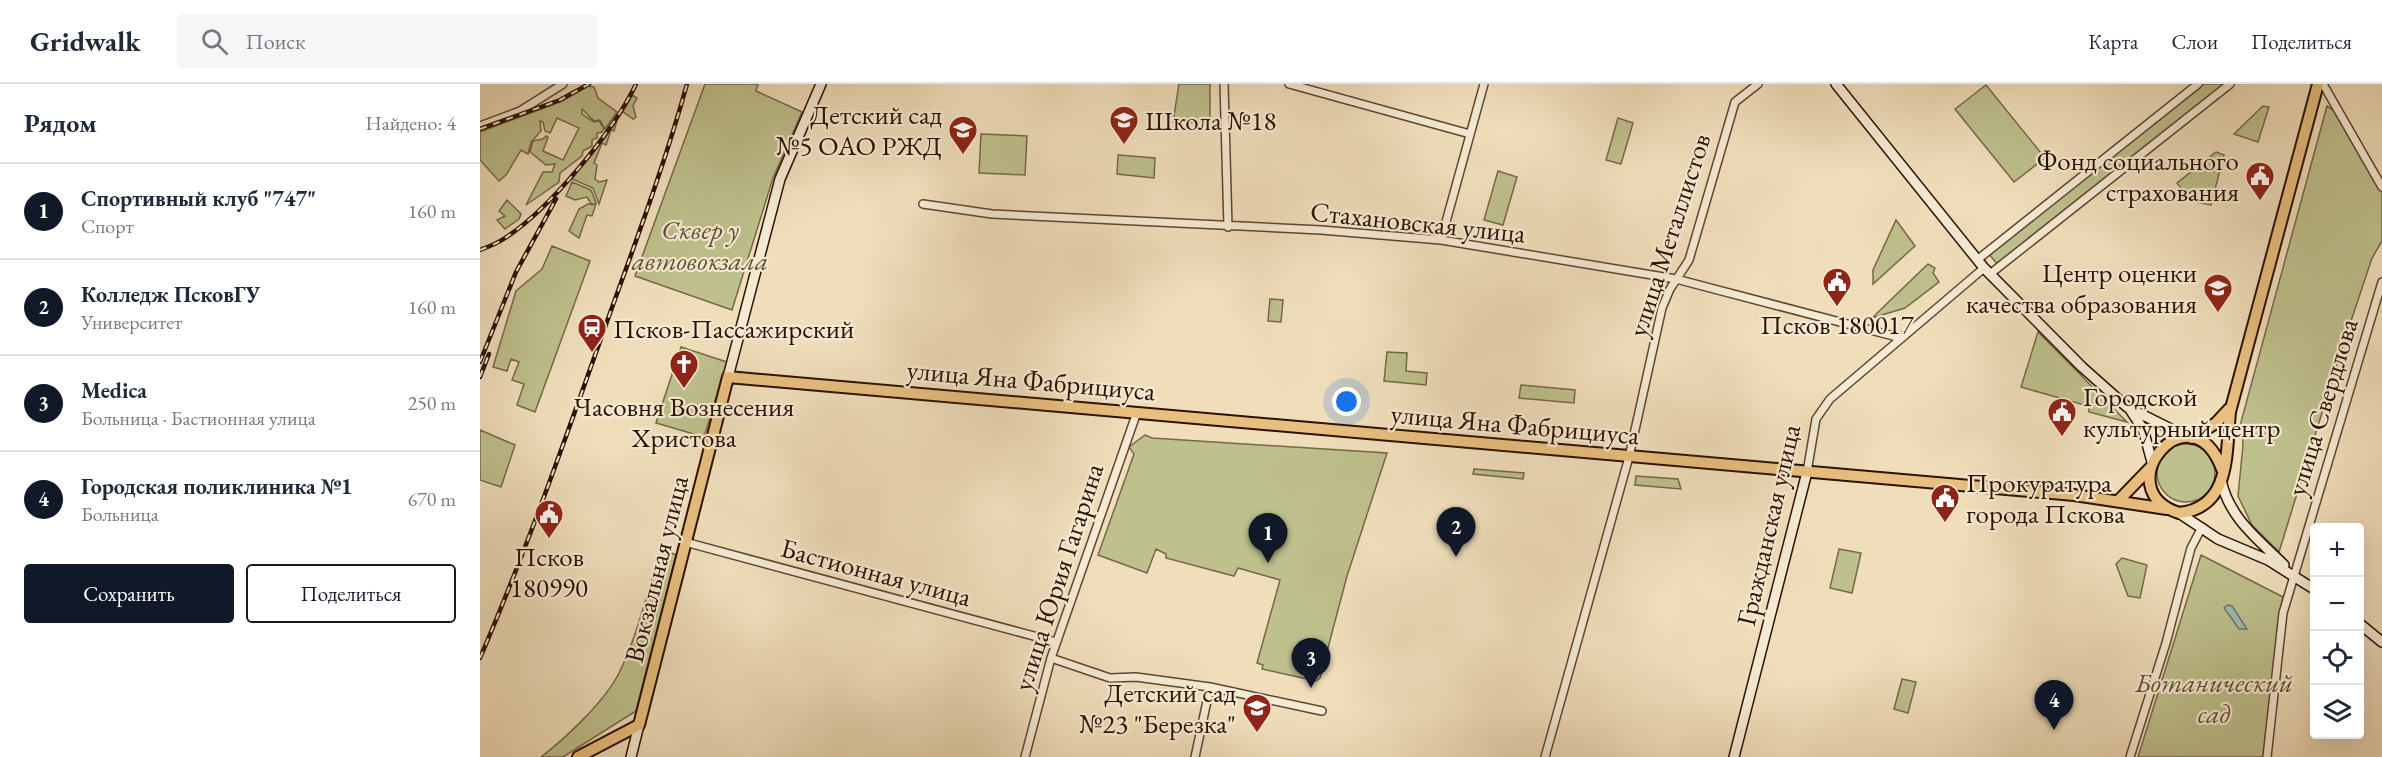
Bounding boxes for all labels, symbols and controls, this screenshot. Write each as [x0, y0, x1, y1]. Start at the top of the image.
search box [177, 14, 597, 68]
text: Gridwalk [30, 23, 141, 59]
icon: search [198, 25, 231, 58]
text: Поиск [246, 27, 305, 56]
text: Карта [2088, 28, 2138, 55]
text: Слои [2171, 28, 2218, 55]
text: Поделиться [2251, 28, 2352, 55]
place label: Детский сад №5 ОАО РЖД [776, 97, 942, 163]
place label: Школа №18 [1145, 103, 1276, 138]
school or university icon: Школа №18 [1108, 104, 1140, 146]
text: Рядом [24, 106, 97, 140]
text: Найдено: 4 [365, 110, 456, 136]
school or university icon: Детский сад №5 ОАО РЖД [947, 114, 979, 156]
street label: улица Металлистов [1620, 129, 1718, 341]
place label: Фонд социального страхования [2037, 143, 2239, 209]
public building icon: Фонд социального страхования [2244, 160, 2276, 202]
text: Спортивный клуб "747" [81, 184, 316, 213]
street label: Стахановская улица [1309, 193, 1528, 251]
text: 1 [38, 198, 49, 224]
text: 160 m [408, 198, 456, 224]
park label: Сквер у автовокзала [631, 212, 768, 278]
text: Спорт [81, 213, 134, 239]
place label: Центр оценки качества образования [1966, 255, 2197, 321]
public building icon: Псков 180017 [1821, 266, 1853, 308]
school or university icon: Центр оценки качества образования [2202, 272, 2234, 314]
text: Колледж ПсковГУ [81, 280, 260, 309]
text: 2 [38, 294, 49, 320]
text: 160 m [408, 294, 456, 320]
place label: Псков 180017 [1760, 307, 1915, 342]
text: Университет [81, 309, 182, 335]
place label: Псков-Пассажирский [613, 311, 854, 346]
station icon: Псков-Пассажирский [576, 312, 608, 354]
street label: улица Свердлова [2278, 314, 2366, 500]
church icon: Часовня Вознесения Христова [668, 348, 700, 390]
street label: улица Яна Фабрициуса [905, 352, 1157, 408]
text: Medica [81, 376, 147, 405]
place label: Городской культурный центр [2083, 379, 2280, 445]
your location [1332, 387, 1361, 416]
place label: Часовня Вознесения Христова [574, 389, 794, 455]
text: 3 [38, 390, 49, 416]
text: 250 m [408, 390, 456, 416]
street label: улица Яна Фабрициуса [1389, 396, 1641, 452]
public building icon: Городской культурный центр [2046, 396, 2078, 438]
text: Больница · Бастионная улица [81, 405, 316, 431]
street label: Гражданская улица [1728, 421, 1808, 629]
street label: улица Юрия Гагарина [1005, 459, 1111, 695]
place label: Прокуратура города Пскова [1966, 465, 2125, 531]
text: Городская поликлиника №1 [81, 472, 352, 501]
street label: Вокзальная улица [616, 472, 696, 666]
public building icon: Прокуратура города Пскова [1929, 482, 1961, 524]
text: 4 [38, 486, 49, 512]
text: 670 m [408, 486, 456, 512]
public building icon: Псков 180990 [533, 498, 565, 540]
text: Больница [81, 501, 159, 527]
pin: 2 [1436, 508, 1476, 557]
pin: 1 [1248, 514, 1288, 563]
map controls [2310, 523, 2364, 739]
button: + [2310, 523, 2364, 577]
street label: Бастионная улица [777, 530, 975, 614]
place label: Псков 180990 [510, 539, 588, 605]
button: Сохранить [24, 564, 234, 623]
button: Поделиться [246, 564, 456, 623]
button: − [2310, 577, 2364, 631]
button: locate [2310, 631, 2364, 685]
pin: 3 [1292, 638, 1330, 688]
park label: Ботанический сад [2134, 665, 2293, 731]
place label: Детский сад №23 "Березка" [1079, 675, 1236, 741]
pin: 4 [2034, 680, 2074, 730]
button: layers [2310, 685, 2364, 739]
school or university icon: Детский сад №23 "Березка" [1241, 692, 1273, 734]

